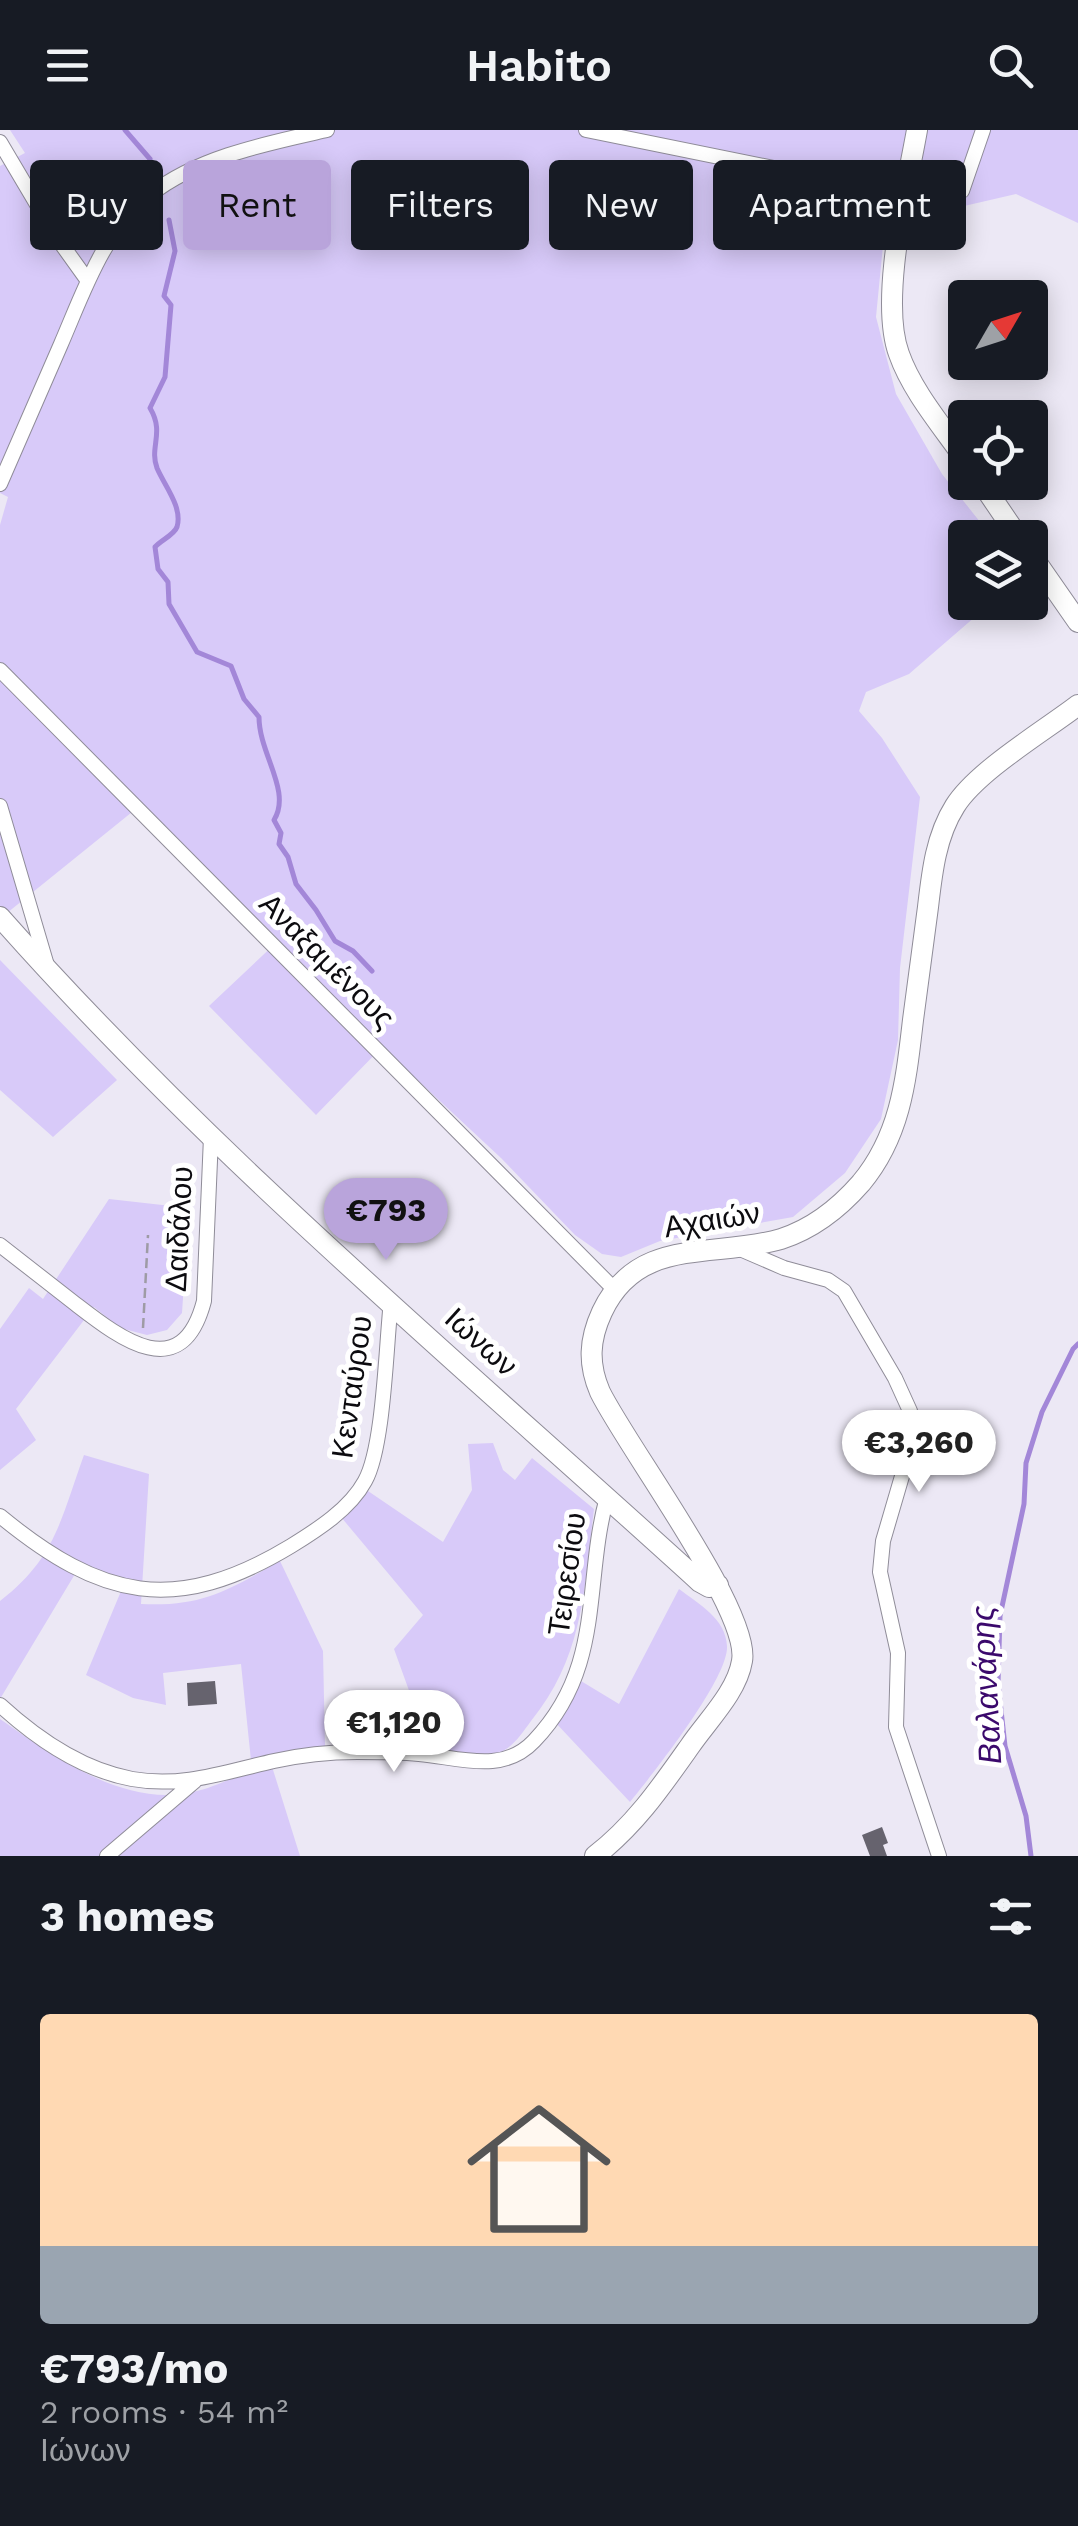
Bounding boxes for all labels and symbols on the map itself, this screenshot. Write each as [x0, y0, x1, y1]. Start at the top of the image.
north arrow [948, 280, 1048, 380]
street label: Αναξαμένους [253, 886, 402, 1035]
street label: Δαιδάλου [158, 1165, 199, 1293]
pin: €793 [327, 1178, 445, 1263]
street label: Αχαιών [661, 1195, 762, 1244]
street label: Ιώνων [438, 1300, 525, 1383]
street label: Κενταύρου [324, 1313, 379, 1461]
pin: €3,260 [838, 1410, 1000, 1495]
street label: Τειρεσίου [541, 1510, 592, 1638]
water label: Βαλανάρης [963, 1604, 1009, 1765]
pin: €1,120 [313, 1690, 475, 1775]

